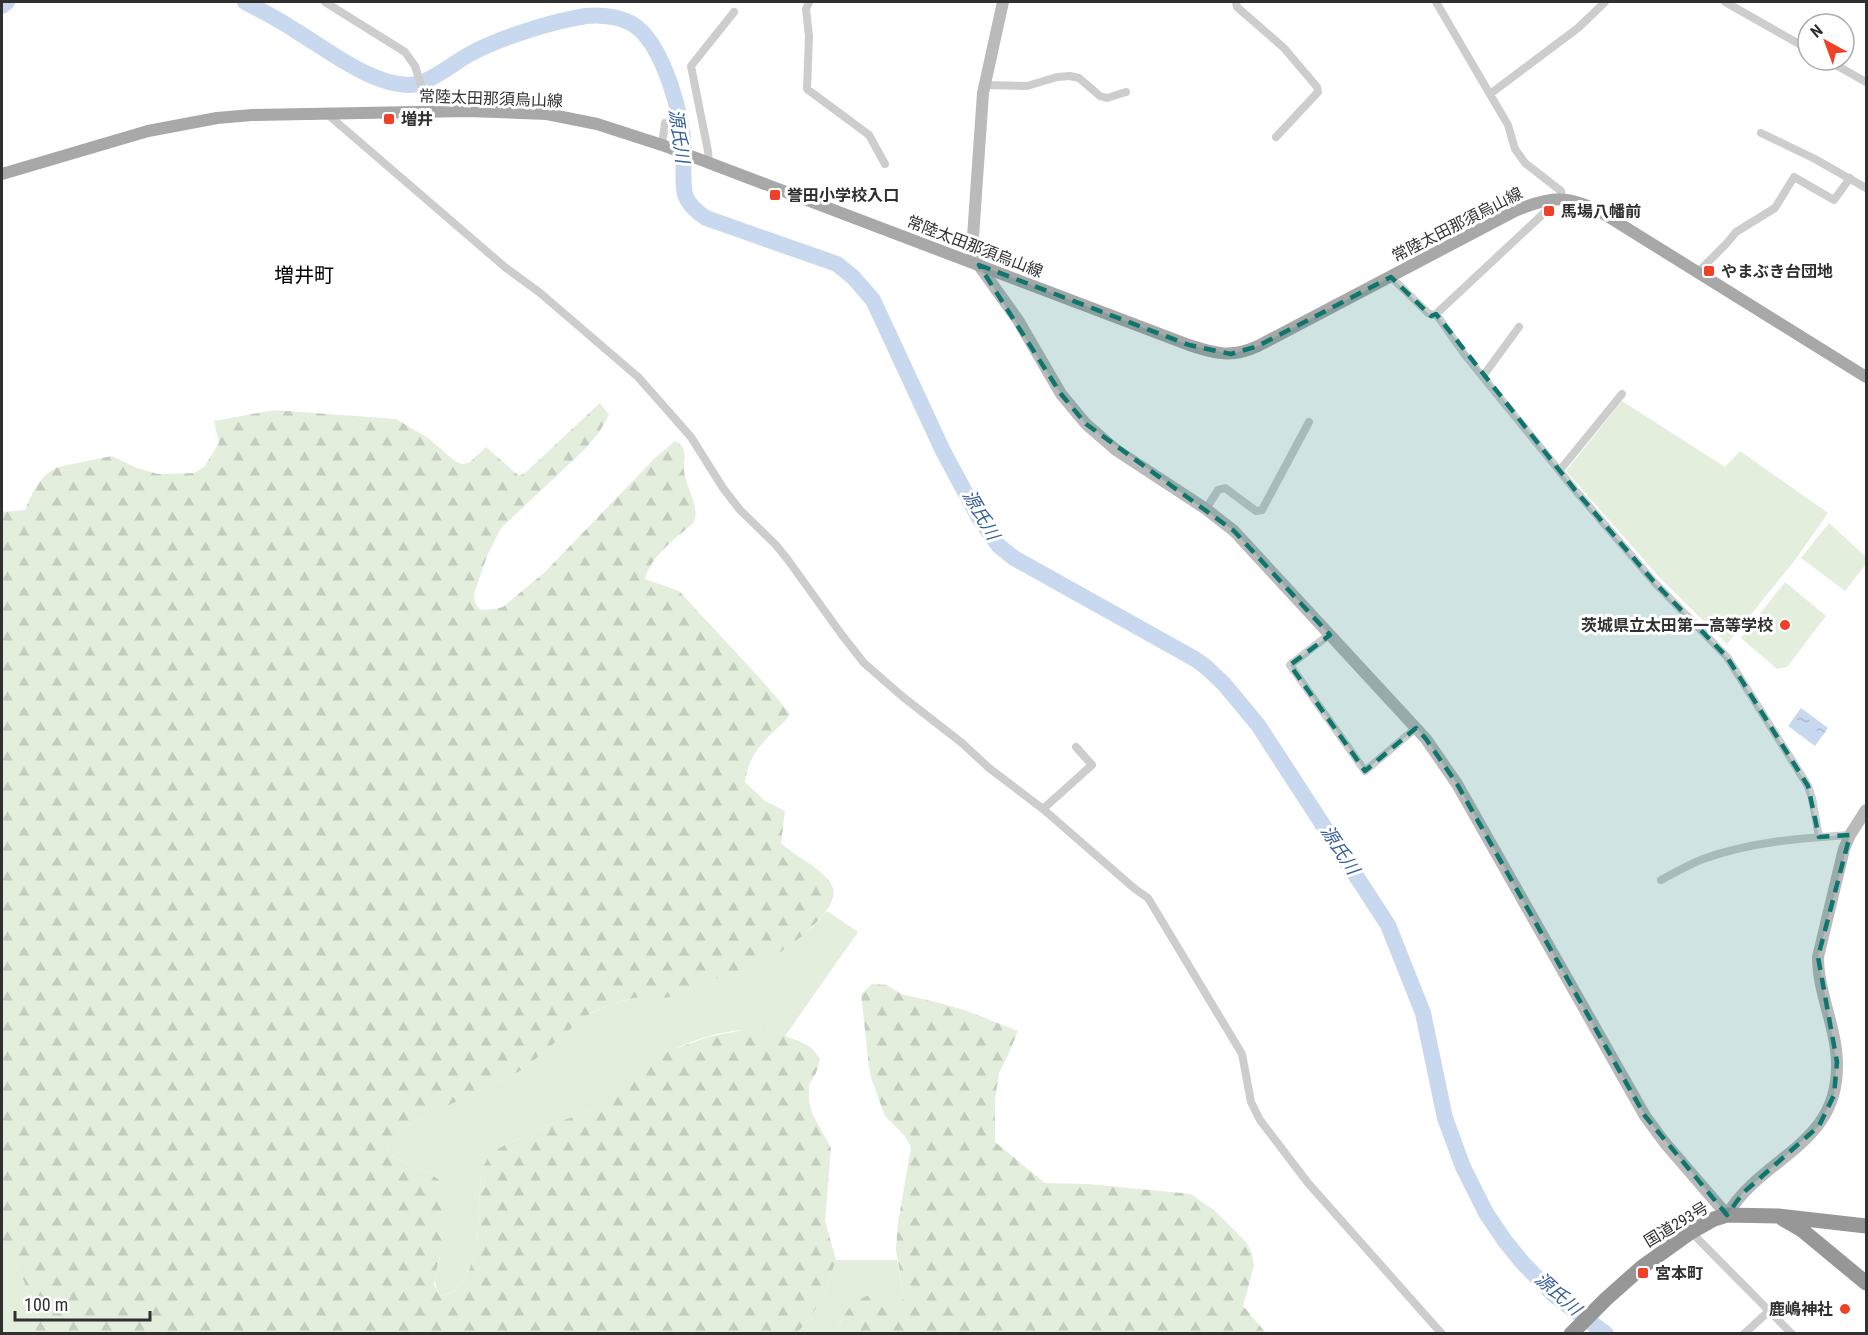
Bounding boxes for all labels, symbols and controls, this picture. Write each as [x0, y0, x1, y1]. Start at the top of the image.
north arrow [1796, 12, 1856, 72]
text: N [1807, 21, 1826, 41]
street label: 常陸太田那須烏山線 [419, 86, 563, 111]
water label: 源氏川 [665, 108, 694, 166]
place label: 増井 [401, 110, 433, 129]
marker: 増井 [382, 112, 396, 126]
street label: 常陸太田那須烏山線 [1389, 183, 1526, 266]
place label: 誉田小学校入口 [787, 186, 899, 205]
marker: 誉田小学校入口 [768, 188, 782, 202]
place label: 馬場八幡前 [1561, 202, 1641, 221]
marker: 馬場八幡前 [1542, 204, 1556, 218]
street label: 常陸太田那須烏山線 [904, 212, 1045, 281]
place label: やまぶき台団地 [1721, 262, 1833, 281]
district label: 増井町 [274, 263, 334, 287]
marker: やまぶき台団地 [1702, 264, 1716, 278]
water label: 源氏川 [959, 486, 1005, 545]
place label: 茨城県立太田第一高等学校 [1581, 616, 1773, 635]
marker: 茨城県立太田第一高等学校 [1778, 618, 1792, 632]
water label: 源氏川 [1317, 821, 1365, 880]
street label: 国道293号 [1641, 1198, 1712, 1251]
place label: 宮本町 [1655, 1264, 1703, 1283]
marker: 宮本町 [1636, 1266, 1650, 1280]
water label: 源氏川 [1531, 1268, 1587, 1321]
scale bar [15, 1284, 150, 1322]
text: 100 m [24, 1294, 68, 1315]
place label: 鹿嶋神社 [1769, 1300, 1833, 1319]
marker: 鹿嶋神社 [1838, 1302, 1852, 1316]

